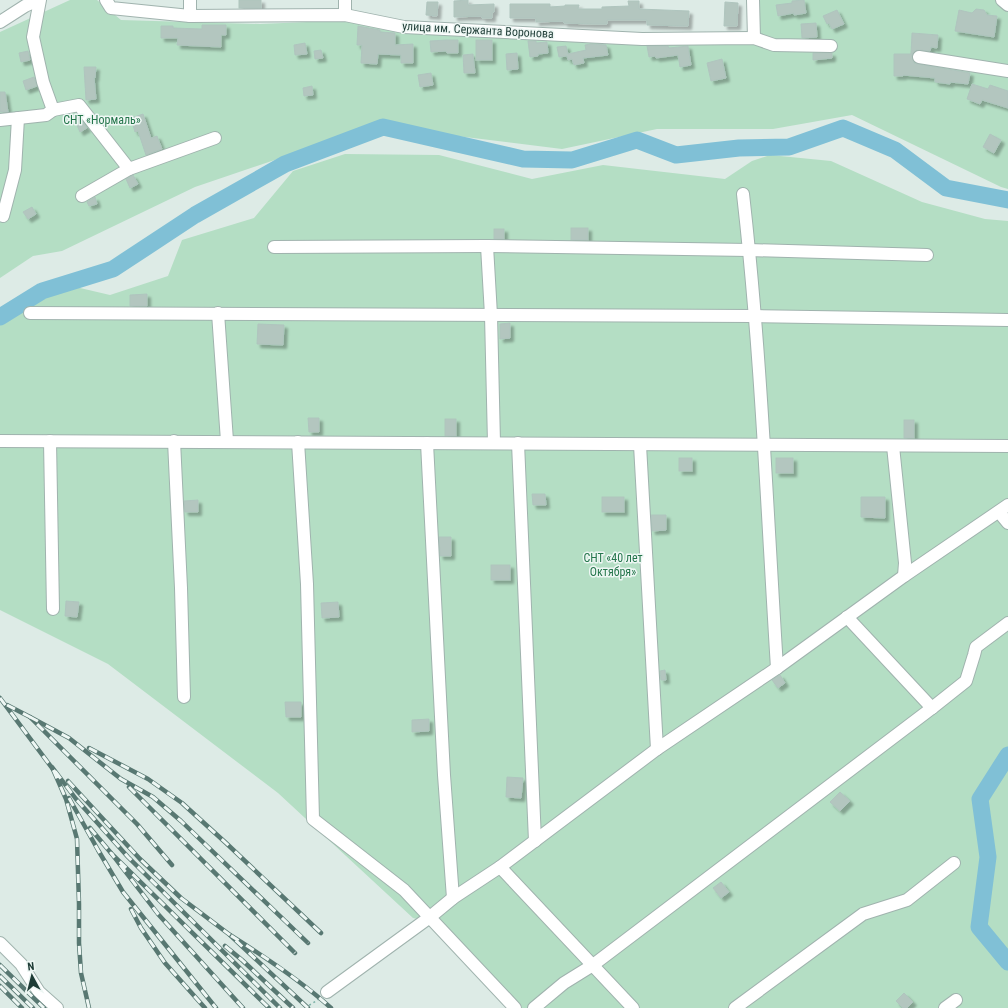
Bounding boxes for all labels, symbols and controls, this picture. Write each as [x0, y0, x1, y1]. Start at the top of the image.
street label: улица им. Сержанта Воронова [402, 19, 554, 41]
park label: СНТ «Нормаль» [63, 113, 141, 127]
park label: СНТ «40 лет Октября» [583, 551, 643, 579]
north arrow [12, 956, 52, 996]
text: N [27, 960, 35, 973]

